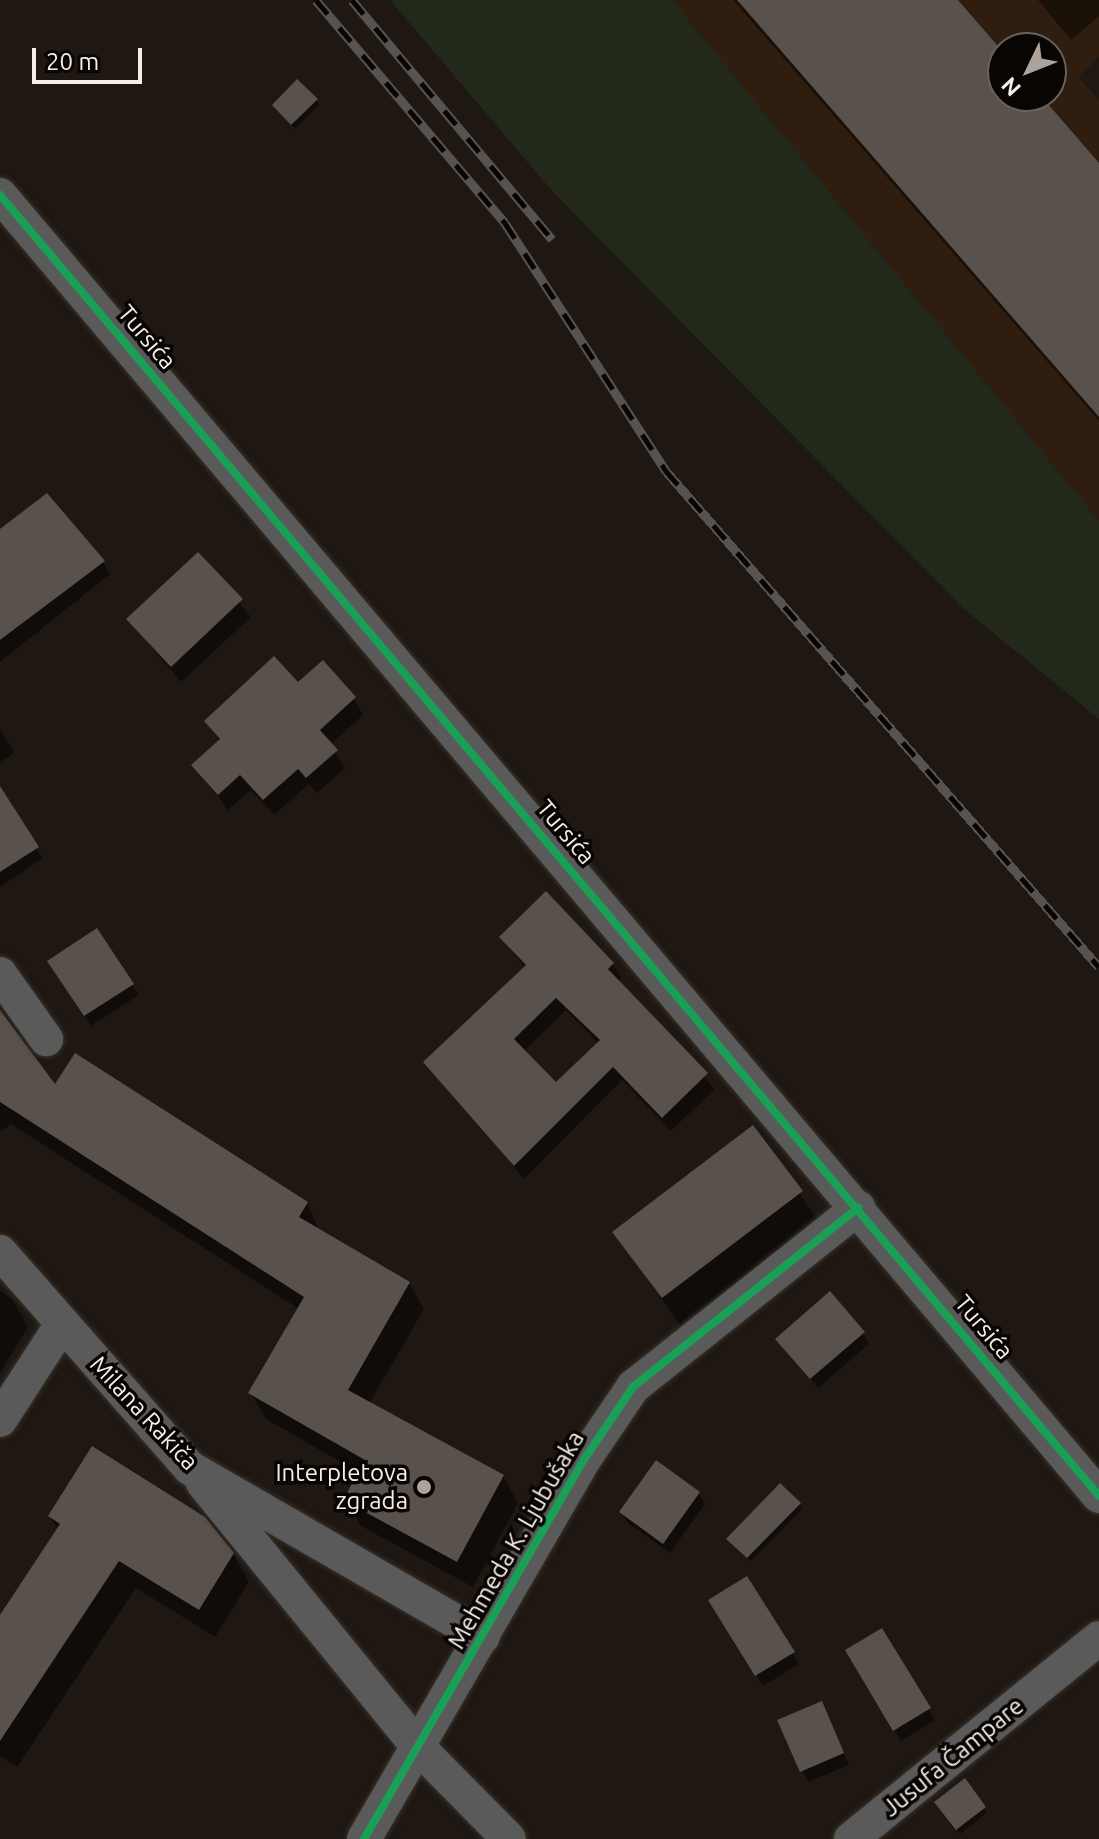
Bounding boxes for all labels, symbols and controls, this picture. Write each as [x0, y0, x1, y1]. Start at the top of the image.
scale bar [36, 32, 146, 82]
north arrow [987, 32, 1067, 112]
text: 20 m [46, 48, 99, 75]
text: N [996, 73, 1025, 102]
street label: Tursića [112, 299, 182, 375]
street label: Tursića [531, 794, 601, 870]
street label: Tursića [949, 1289, 1019, 1365]
street label: Milana Rakiča [84, 1350, 204, 1476]
street label: Mehmeda K. Ljubušaka [442, 1426, 590, 1654]
place label: Interpletova zgrada [275, 1459, 408, 1515]
marker: Interpletova zgrada [415, 1478, 433, 1496]
street label: Jusufa Čampare [877, 1691, 1029, 1823]

